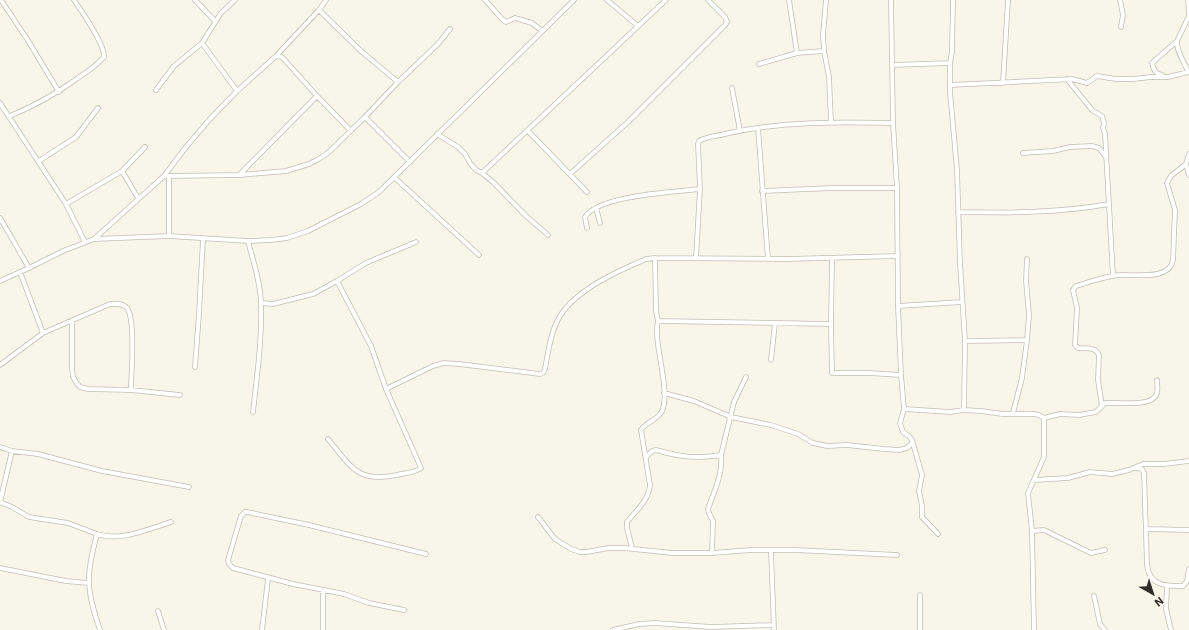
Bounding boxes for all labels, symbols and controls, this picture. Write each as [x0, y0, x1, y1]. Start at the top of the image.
north arrow [1133, 574, 1173, 614]
text: N [1152, 595, 1167, 610]

